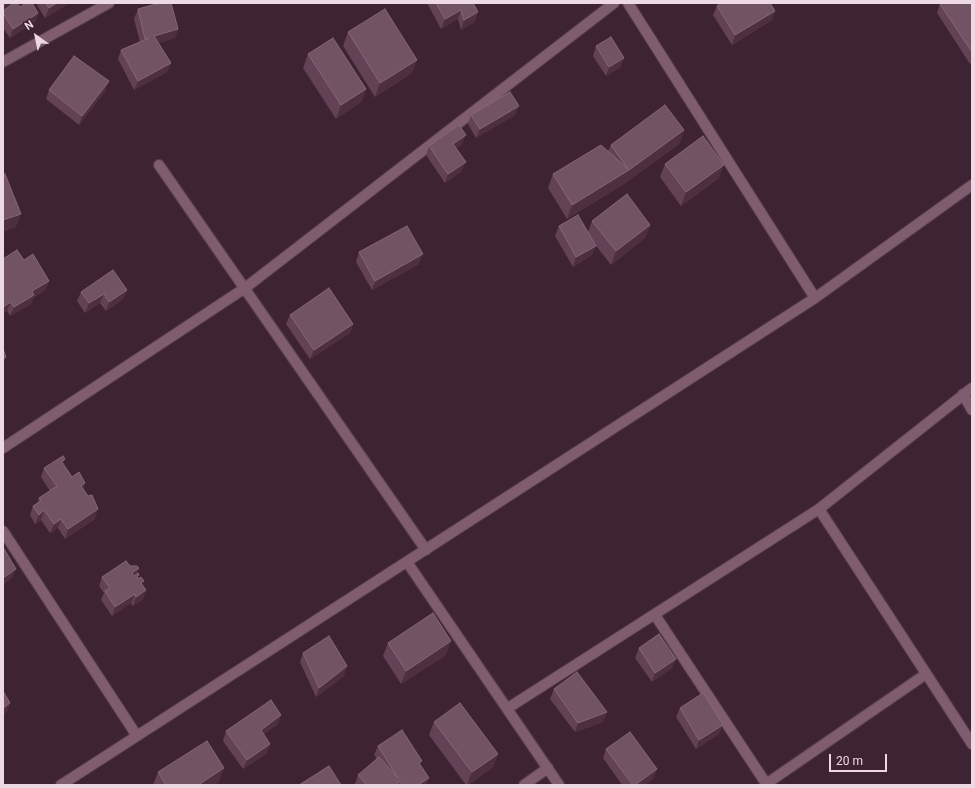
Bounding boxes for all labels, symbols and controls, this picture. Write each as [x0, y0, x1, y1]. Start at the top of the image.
north arrow [16, 16, 56, 56]
text: N [22, 18, 36, 33]
scale bar [831, 746, 889, 772]
text: 20 m [836, 754, 863, 768]

